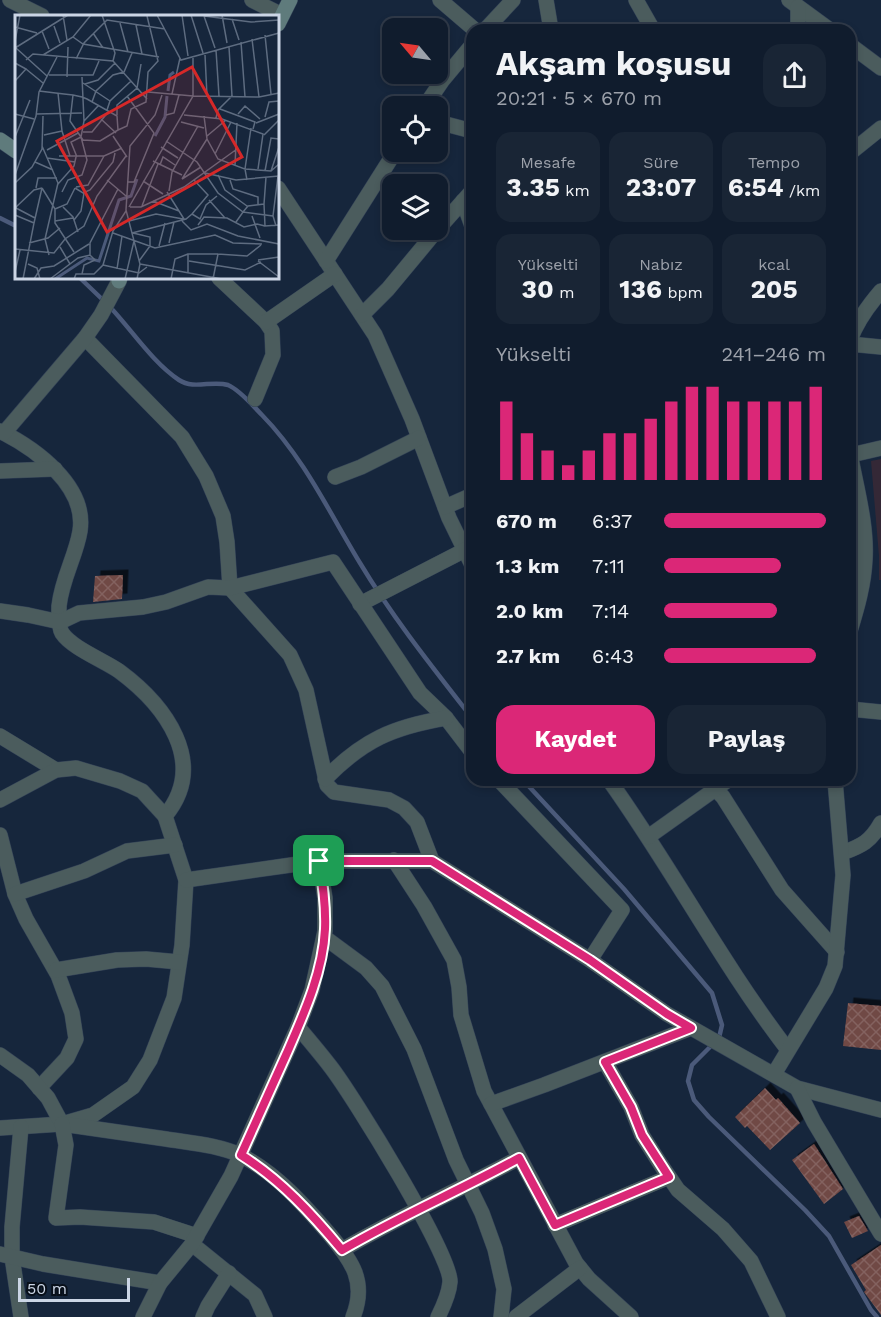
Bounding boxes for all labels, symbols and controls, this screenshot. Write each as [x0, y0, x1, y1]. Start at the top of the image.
inset map [15, 15, 279, 279]
north arrow [382, 18, 448, 84]
map controls [382, 18, 448, 240]
text: Akşam koşusu [496, 44, 731, 83]
button: share [763, 44, 826, 107]
text: 20:21 · 5 × 670 m [496, 86, 662, 110]
button: locate [382, 96, 448, 162]
text: Mesafe [520, 153, 576, 172]
text: Süre [643, 153, 679, 172]
text: Tempo [748, 153, 800, 172]
text: 3.35 [506, 172, 560, 202]
text: 23:07 [626, 172, 696, 202]
text: 6:54 [728, 172, 784, 202]
button: layers [382, 174, 448, 240]
text: km [560, 181, 590, 200]
text: /km [784, 181, 820, 200]
text: Yükselti [518, 255, 578, 274]
text: Nabız [639, 255, 683, 274]
text: kcal [758, 255, 790, 274]
text: 30 [522, 274, 554, 304]
text: 136 [619, 274, 662, 304]
text: 205 [750, 274, 798, 304]
text: m [554, 283, 574, 302]
text: bpm [662, 283, 703, 302]
text: Yükselti [496, 342, 571, 366]
text: 241–246 m [721, 342, 826, 366]
text: 670 m [496, 509, 557, 533]
text: 6:37 [592, 509, 632, 533]
text: 1.3 km [496, 554, 559, 578]
text: 7:11 [592, 554, 625, 578]
text: 2.0 km [496, 599, 563, 623]
text: 7:14 [592, 599, 629, 623]
text: 2.7 km [496, 644, 560, 668]
text: 6:43 [592, 644, 634, 668]
button: Kaydet [496, 705, 655, 774]
button: Paylaş [667, 705, 826, 774]
pin [293, 835, 344, 886]
icon: arrive [302, 844, 335, 877]
scale bar [18, 1275, 130, 1302]
text: 50 m [27, 1279, 67, 1298]

